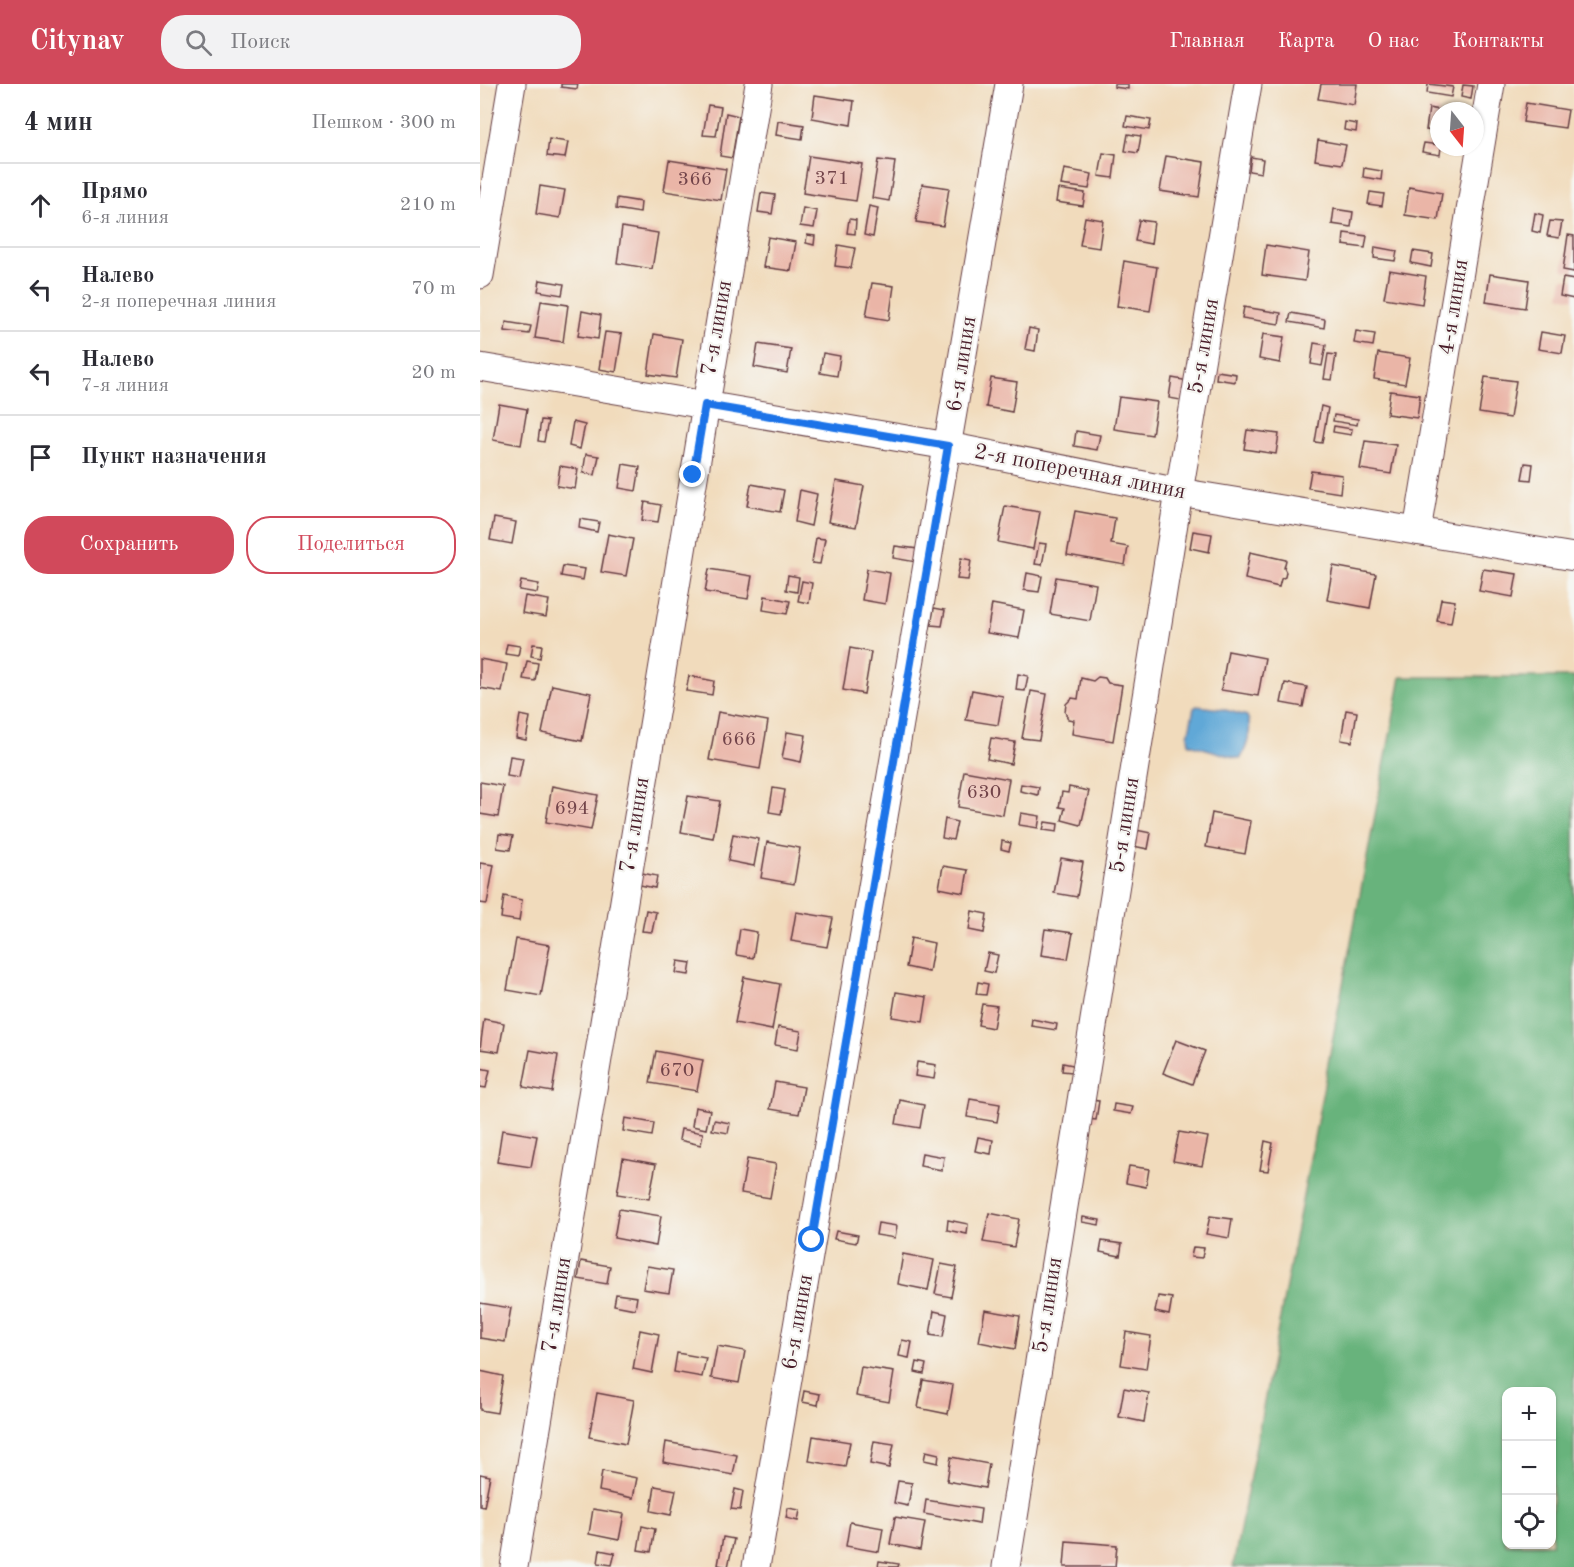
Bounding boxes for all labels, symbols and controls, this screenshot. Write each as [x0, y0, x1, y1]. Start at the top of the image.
search box [161, 15, 581, 69]
icon: search [182, 26, 215, 59]
text: Citynav [30, 28, 125, 56]
text: Поиск [230, 31, 291, 53]
text: Главная [1169, 31, 1245, 52]
text: Карта [1278, 31, 1335, 52]
text: О нас [1368, 31, 1419, 52]
text: Контакты [1452, 31, 1544, 52]
north arrow [1430, 102, 1484, 156]
text: 4 мин [24, 110, 93, 136]
text: Пешком · 300 m [311, 113, 456, 133]
house number: 371 [815, 169, 849, 189]
house number: 366 [678, 170, 712, 190]
text: Прямо [81, 181, 148, 203]
icon: ahead [24, 189, 57, 222]
text: 210 m [400, 195, 456, 215]
text: 6-я линия [81, 208, 169, 228]
street label: 4-я линия [1436, 257, 1472, 357]
text: Налево [81, 265, 154, 287]
icon: left [24, 273, 57, 306]
street label: 7-я линия [698, 278, 736, 378]
text: 70 m [411, 279, 456, 299]
text: 2-я поперечная линия [81, 292, 276, 312]
street label: 5-я линия [1185, 296, 1223, 396]
street label: 6-я линия [944, 314, 980, 414]
text: Налево [81, 349, 154, 371]
icon: left [24, 357, 57, 390]
text: 20 m [411, 363, 456, 383]
text: 7-я линия [81, 376, 169, 396]
icon: arrive [24, 441, 57, 474]
street label: 2-я поперечная линия [972, 441, 1188, 503]
text: Пункт назначения [81, 446, 267, 468]
route end [679, 461, 705, 487]
button: Сохранить [24, 516, 234, 574]
button: Поделиться [246, 516, 456, 574]
house number: 666 [722, 730, 756, 750]
street label: 7-я линия [617, 775, 653, 875]
street label: 5-я линия [1107, 775, 1143, 875]
house number: 630 [967, 783, 1001, 803]
house number: 694 [555, 799, 589, 819]
house number: 670 [660, 1061, 694, 1081]
route start [798, 1226, 824, 1252]
street label: 7-я линия [539, 1255, 575, 1355]
street label: 5-я линия [1030, 1255, 1066, 1355]
street label: 6-я линия [779, 1272, 817, 1372]
map controls [1502, 1387, 1556, 1549]
button: + [1502, 1387, 1556, 1441]
button: − [1502, 1441, 1556, 1495]
button: locate [1502, 1495, 1556, 1549]

